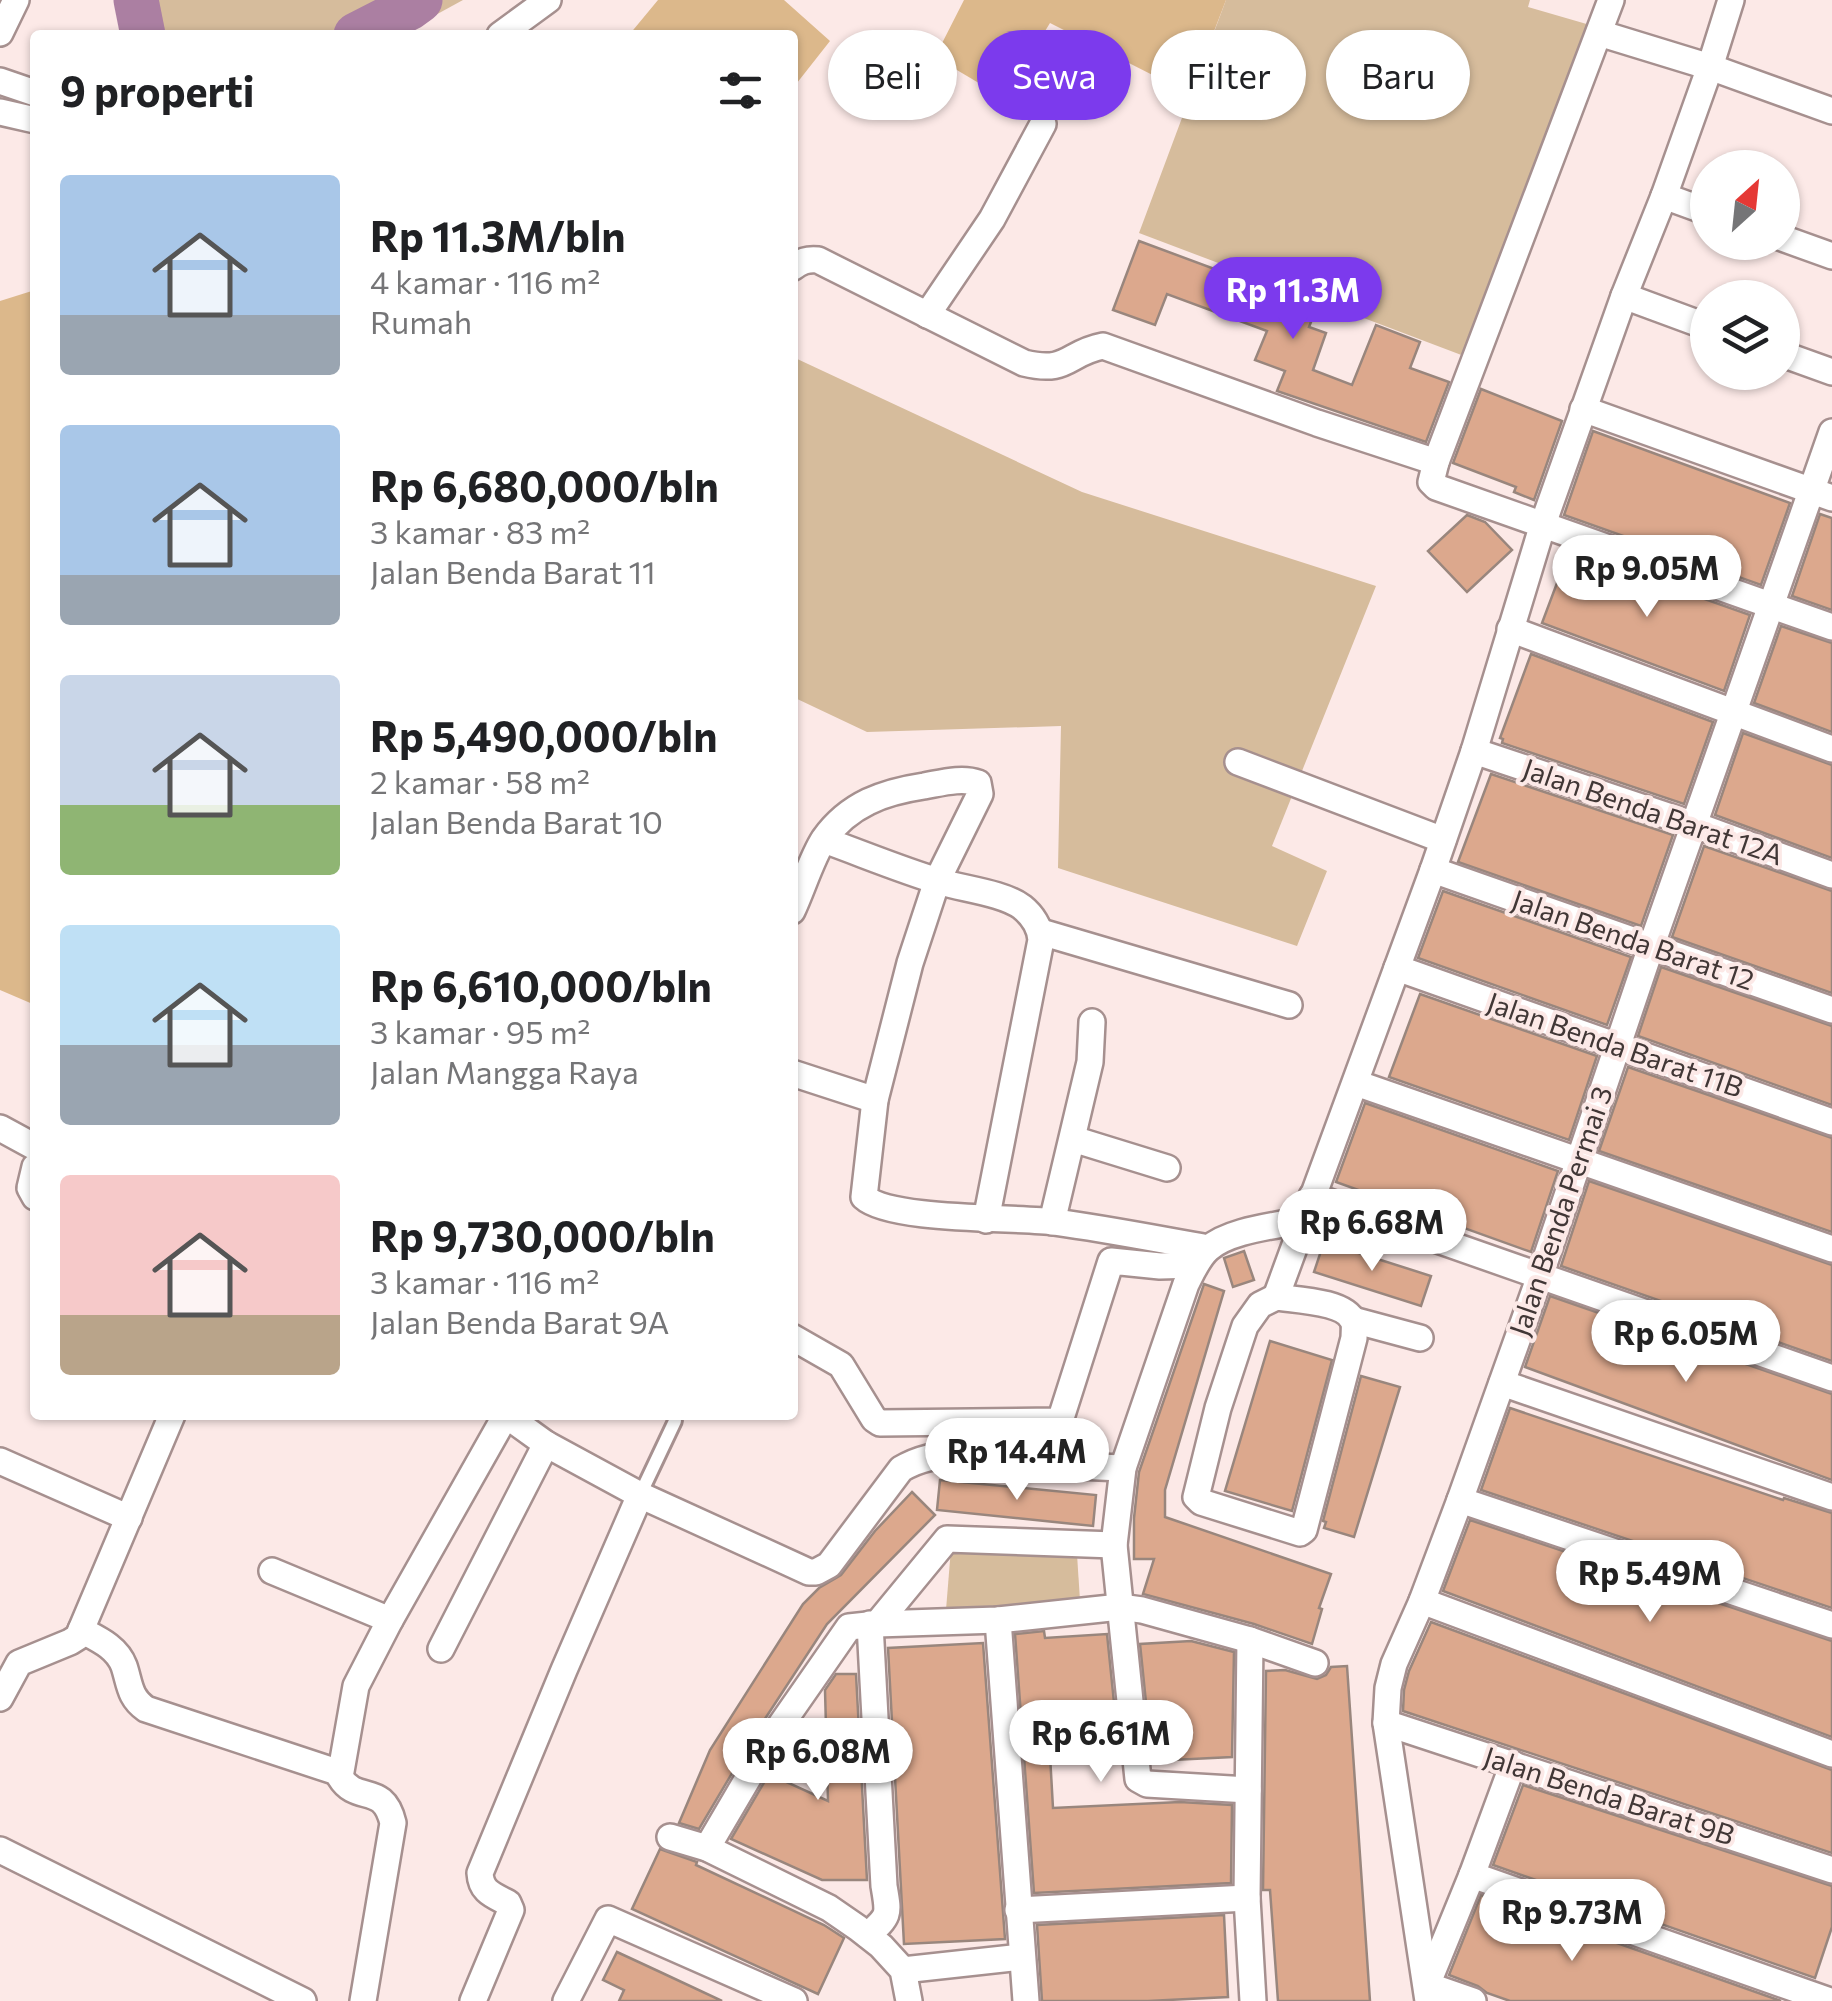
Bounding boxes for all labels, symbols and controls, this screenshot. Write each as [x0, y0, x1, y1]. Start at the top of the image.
chip: Beli [828, 30, 957, 120]
chip: Sewa [977, 30, 1131, 120]
chip: Filter [1151, 30, 1306, 120]
chip: Baru [1326, 30, 1470, 120]
icon: filters [713, 63, 768, 118]
text: 9 properti [60, 64, 254, 116]
north arrow [1690, 150, 1800, 260]
map controls [1690, 150, 1800, 390]
text: Rp 11.3M/bln [370, 209, 626, 261]
icon: home [140, 215, 260, 335]
pin: Rp 11.3M [1190, 257, 1396, 342]
text: 4 kamar · 116 m² [370, 261, 600, 301]
text: Rp 11.3M [1226, 269, 1360, 309]
button: layers [1690, 280, 1800, 390]
text: Rumah [370, 301, 472, 341]
text: Rp 6,680,000/bln [370, 459, 719, 511]
icon: home [140, 465, 260, 585]
text: 3 kamar · 83 m² [370, 511, 590, 551]
pin: Rp 9.05M [1544, 535, 1750, 620]
text: Rp 9.05M [1574, 547, 1720, 587]
text: Jalan Benda Barat 11 [370, 551, 656, 591]
text: Rp 5,490,000/bln [370, 709, 718, 761]
icon: home [140, 715, 260, 835]
street label: Jalan Benda Barat 12A [1519, 751, 1788, 872]
text: 2 kamar · 58 m² [370, 761, 590, 801]
text: Jalan Benda Barat 10 [370, 801, 663, 841]
street label: Jalan Benda Barat 12 [1508, 882, 1759, 996]
text: Rp 6,610,000/bln [370, 959, 712, 1011]
icon: home [140, 965, 260, 1085]
street label: Jalan Benda Barat 11B [1483, 984, 1748, 1104]
text: 3 kamar · 95 m² [370, 1011, 590, 1051]
text: Jalan Mangga Raya [370, 1051, 639, 1091]
street label: Jalan Benda Permai 3 [1501, 1081, 1619, 1340]
pin: Rp 6.68M [1269, 1189, 1475, 1274]
text: Rp 6.68M [1300, 1201, 1444, 1241]
text: Rp 9,730,000/bln [370, 1209, 715, 1261]
icon: home [140, 1215, 260, 1335]
text: 3 kamar · 116 m² [370, 1261, 599, 1301]
pin: Rp 6.05M [1583, 1300, 1789, 1385]
text: Jalan Benda Barat 9A [370, 1301, 669, 1341]
text: Rp 6.05M [1613, 1312, 1759, 1352]
pin: Rp 14.4M [914, 1418, 1120, 1503]
text: Rp 14.4M [947, 1430, 1087, 1470]
pin: Rp 5.49M [1547, 1540, 1753, 1625]
text: Rp 5.49M [1578, 1552, 1722, 1592]
pin: Rp 6.61M [998, 1700, 1204, 1785]
text: Rp 6.61M [1031, 1712, 1171, 1752]
pin: Rp 6.08M [715, 1718, 921, 1803]
text: Rp 6.08M [745, 1730, 891, 1770]
street label: Jalan Benda Barat 9B [1480, 1739, 1739, 1852]
pin: Rp 9.73M [1469, 1879, 1675, 1964]
text: Rp 9.73M [1501, 1891, 1643, 1931]

